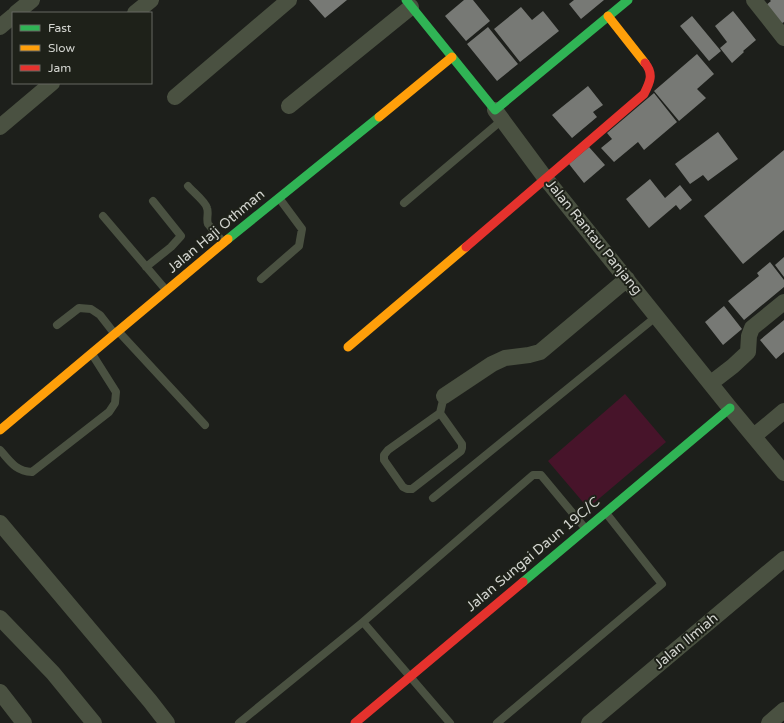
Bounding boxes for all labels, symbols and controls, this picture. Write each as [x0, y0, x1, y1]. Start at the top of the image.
legend [12, 12, 152, 84]
text: Fast [48, 21, 72, 35]
text: Slow [48, 41, 75, 55]
text: Jam [48, 61, 71, 75]
street label: Jalan Rantau Panjang [542, 176, 646, 298]
street label: Jalan Haji Othman [164, 185, 268, 277]
street label: Jalan Sungai Daun 19C/C [463, 493, 604, 615]
street label: Jalan Ilmiah [651, 609, 721, 673]

